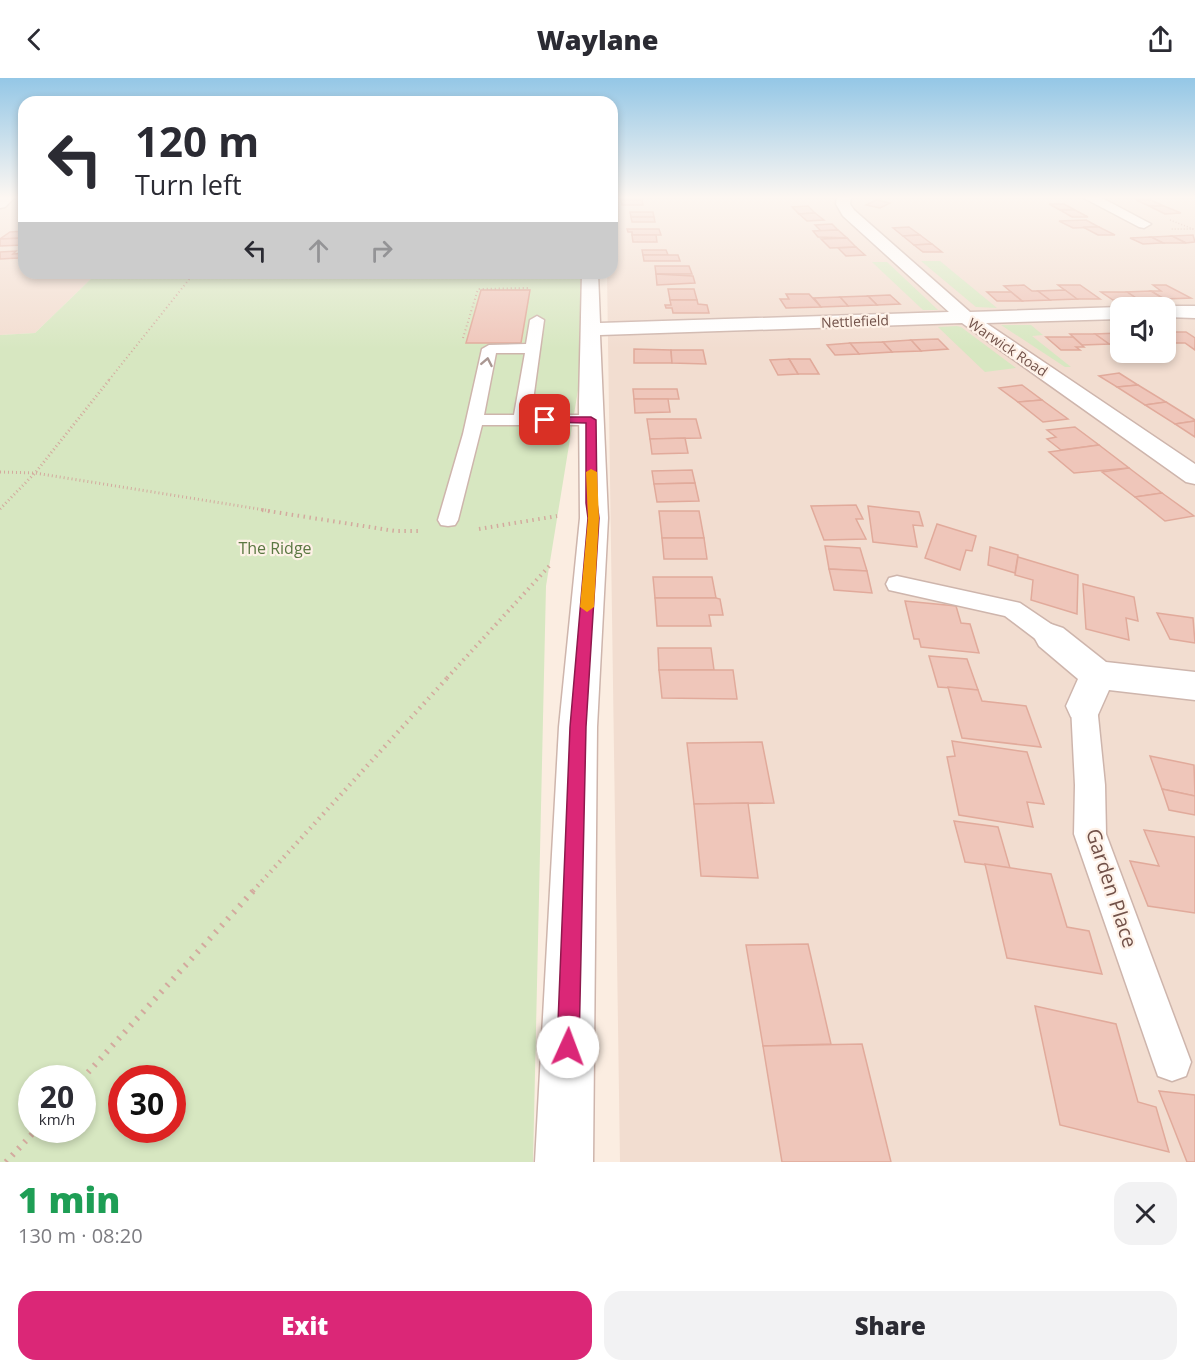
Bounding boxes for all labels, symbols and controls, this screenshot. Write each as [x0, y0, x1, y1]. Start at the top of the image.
text: Waylane [537, 21, 658, 58]
icon: back [18, 23, 51, 56]
icon: share [1144, 23, 1177, 56]
text: 120 m [135, 112, 259, 169]
icon: left [36, 120, 114, 198]
text: Turn left [135, 166, 242, 203]
icon: left [239, 234, 272, 267]
icon: ahead [302, 234, 335, 267]
icon: right [365, 234, 398, 267]
map controls [1110, 297, 1176, 363]
button: sound [1110, 297, 1176, 363]
street label: Nettlefield [821, 310, 889, 332]
street label: Warwick Road [965, 313, 1051, 381]
one-way arrow [480, 357, 493, 367]
pin [519, 394, 570, 445]
icon: arrive [528, 403, 561, 436]
park label: The Ridge [238, 537, 312, 559]
street label: Garden Place [1080, 825, 1144, 951]
position arrow [536, 1015, 600, 1079]
speed limit sign: 30 [108, 1065, 186, 1143]
text: 20 [40, 1076, 74, 1117]
text: km/h [39, 1109, 75, 1129]
text: 1 min [18, 1175, 120, 1224]
button: close [1114, 1182, 1177, 1245]
text: 130 m · 08:20 [18, 1222, 143, 1249]
button: Exit [18, 1291, 592, 1360]
button: Share [604, 1291, 1177, 1360]

